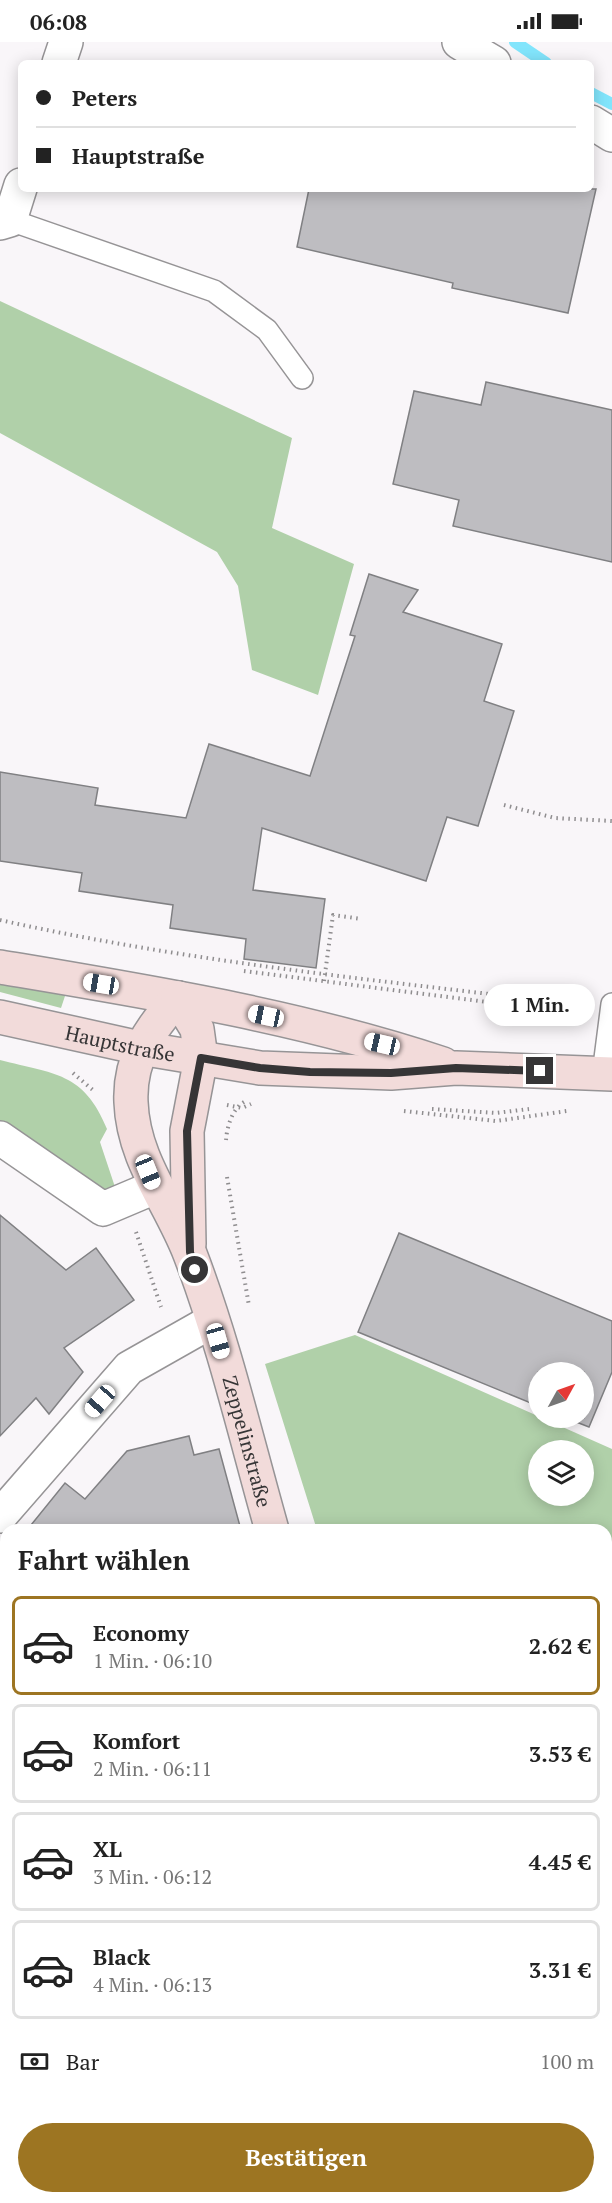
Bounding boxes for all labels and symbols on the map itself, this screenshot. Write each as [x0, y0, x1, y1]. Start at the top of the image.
car [82, 972, 120, 996]
callout: 1 Min. [484, 984, 596, 1026]
car [247, 1003, 285, 1029]
street label: Hauptstraße [63, 1018, 177, 1067]
car [362, 1031, 402, 1057]
route end [526, 1057, 553, 1084]
car [133, 1152, 163, 1192]
route start [181, 1256, 208, 1283]
car [204, 1321, 232, 1361]
north arrow [528, 1362, 594, 1428]
street label: Zeppelinstraße [217, 1372, 279, 1510]
car [81, 1382, 119, 1420]

